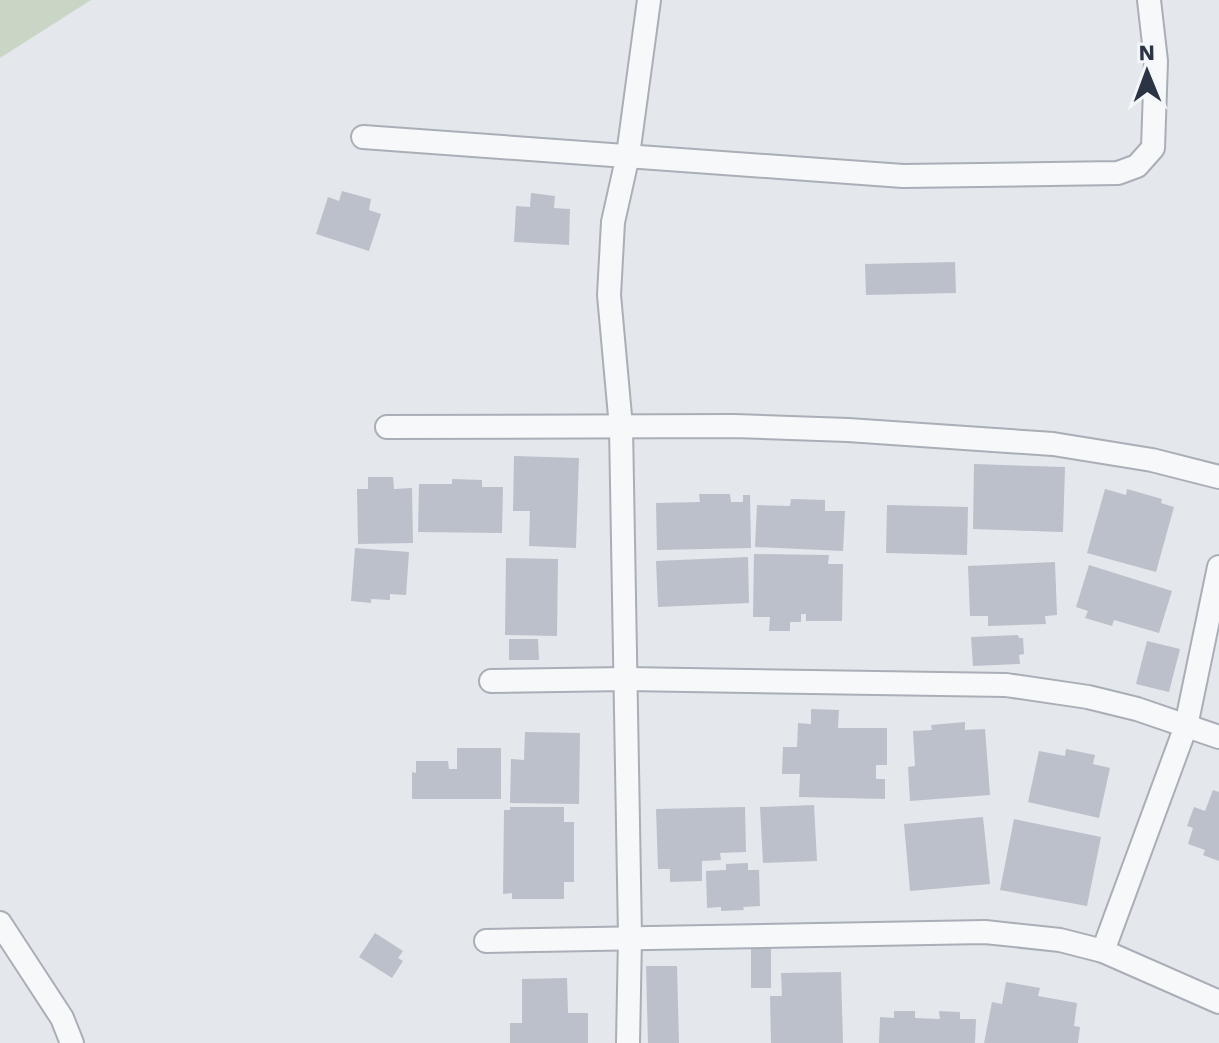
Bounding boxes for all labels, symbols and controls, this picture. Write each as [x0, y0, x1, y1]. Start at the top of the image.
north arrow [1107, 32, 1187, 112]
text: N [1138, 40, 1155, 65]

